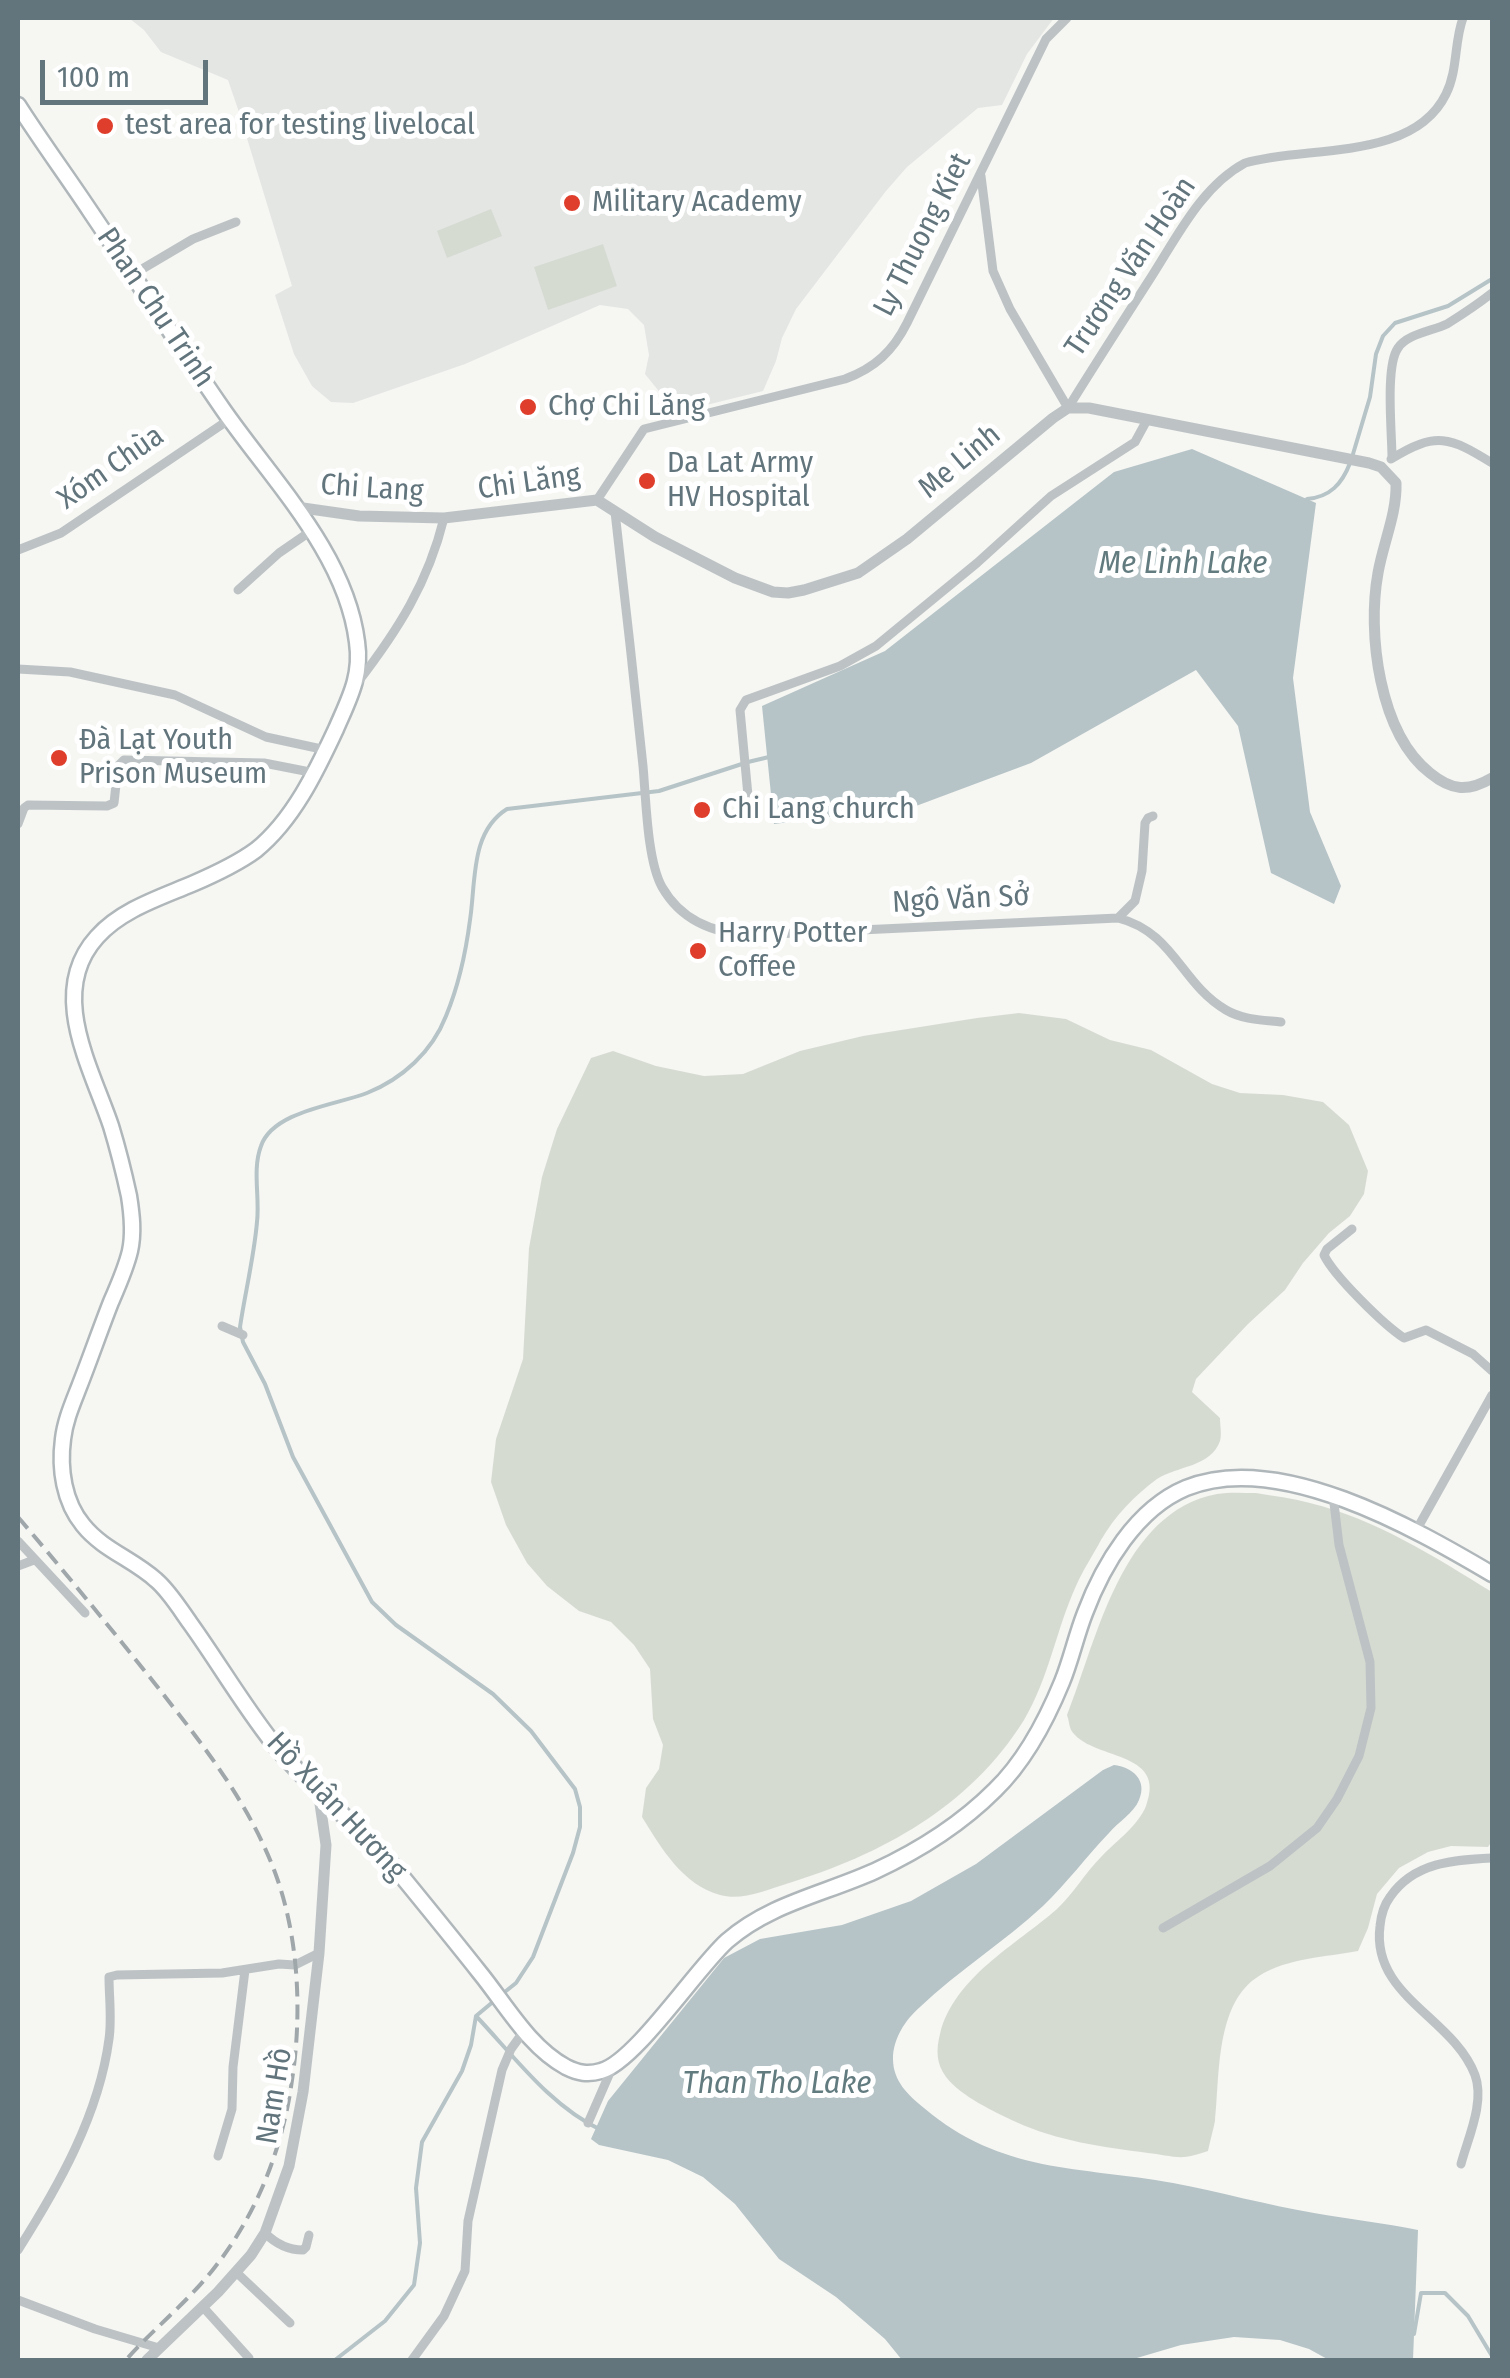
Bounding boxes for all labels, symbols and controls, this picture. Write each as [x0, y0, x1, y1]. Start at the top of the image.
scale bar [45, 40, 212, 102]
text: 100 m [57, 59, 130, 95]
place label: test area for testing livelocal [125, 108, 475, 144]
marker: test area for testing livelocal [94, 115, 116, 137]
street label: Ly Thuong Kiet [867, 148, 979, 322]
street label: Trương Văn Hoàn [1058, 171, 1204, 363]
place label: Military Academy [592, 185, 802, 221]
marker: Military Academy [561, 192, 583, 214]
street label: Phan Chu Trinh [88, 221, 222, 395]
place label: Chợ Chi Lăng [548, 389, 705, 425]
marker: Chợ Chi Lăng [517, 396, 539, 418]
street label: Me Linh [912, 417, 1008, 507]
street label: Xóm Chùa [51, 418, 171, 518]
place label: Da Lat Army HV Hospital [667, 446, 813, 516]
street label: Chi Lăng [475, 458, 583, 508]
street label: Chi Lang [319, 467, 425, 511]
marker: Da Lat Army HV Hospital [636, 470, 658, 492]
water label: Me Linh Lake [1098, 545, 1268, 583]
place label: Đà Lạt Youth Prison Museum [79, 723, 267, 794]
marker: Đà Lạt Youth Prison Museum [48, 747, 70, 769]
place label: Chi Lang church [722, 792, 915, 828]
marker: Chi Lang church [691, 799, 713, 821]
street label: Ngô Văn Sở [891, 878, 1031, 922]
place label: Harry Potter Coffee [718, 916, 867, 986]
marker: Harry Potter Coffee [687, 940, 709, 962]
street label: Hồ Xuân Hương [258, 1726, 414, 1888]
street label: Nam Hồ [250, 2045, 300, 2147]
water label: Than Tho Lake [683, 2065, 871, 2103]

